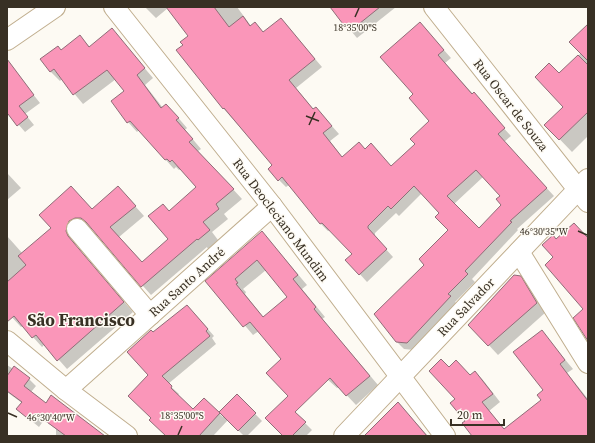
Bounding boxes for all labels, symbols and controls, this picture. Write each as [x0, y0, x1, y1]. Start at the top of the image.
text: 18°35'00"S [333, 21, 377, 34]
street label: Rua Oscar de Souza [470, 55, 553, 155]
street label: Rua Deocleciano Mundim [229, 155, 333, 285]
text: 46°30'35"W [520, 225, 569, 238]
street label: Rua Santo André [145, 243, 229, 321]
street label: Rua Salvador [434, 274, 499, 340]
district label: São Francisco [27, 308, 135, 332]
scale bar [451, 401, 504, 427]
text: 20 m [457, 407, 483, 423]
text: 18°35'00"S [160, 409, 204, 422]
text: 46°30'40"W [27, 411, 76, 424]

